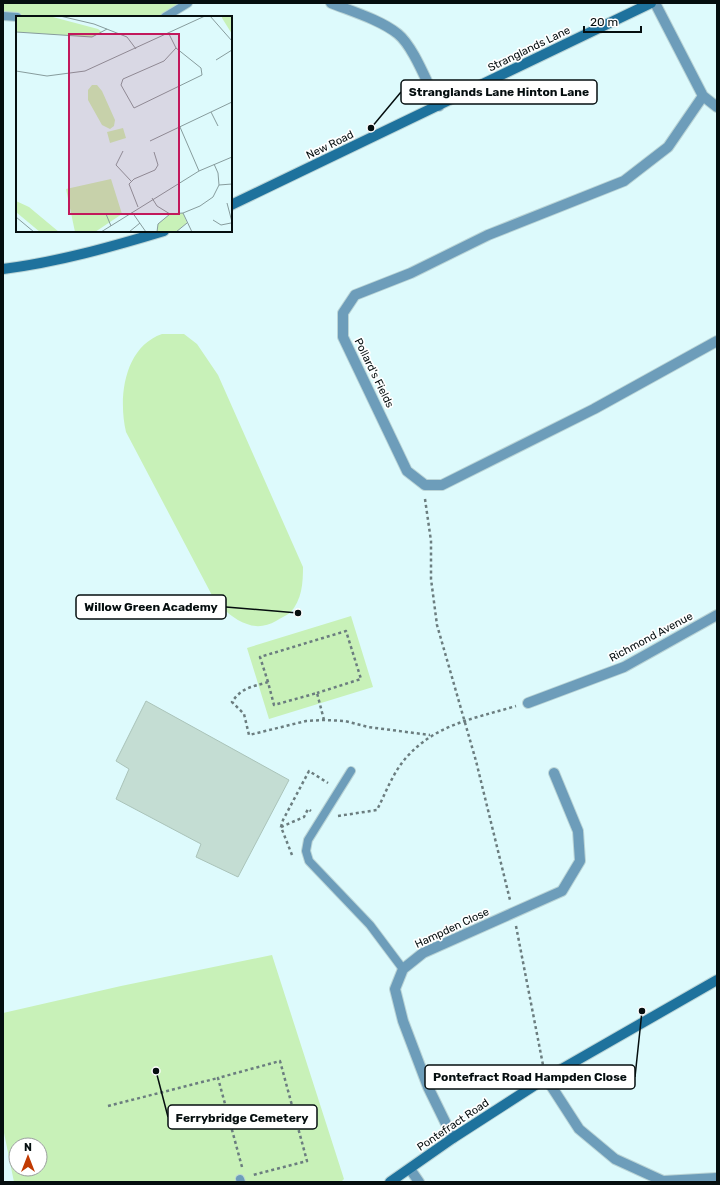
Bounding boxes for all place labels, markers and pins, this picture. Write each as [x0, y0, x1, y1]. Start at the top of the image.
callout: Stranglands Lane Hinton Lane [401, 80, 597, 104]
callout: Willow Green Academy [76, 595, 226, 619]
callout: Pontefract Road Hampden Close [425, 1065, 635, 1089]
callout: Ferrybridge Cemetery [168, 1105, 317, 1129]

